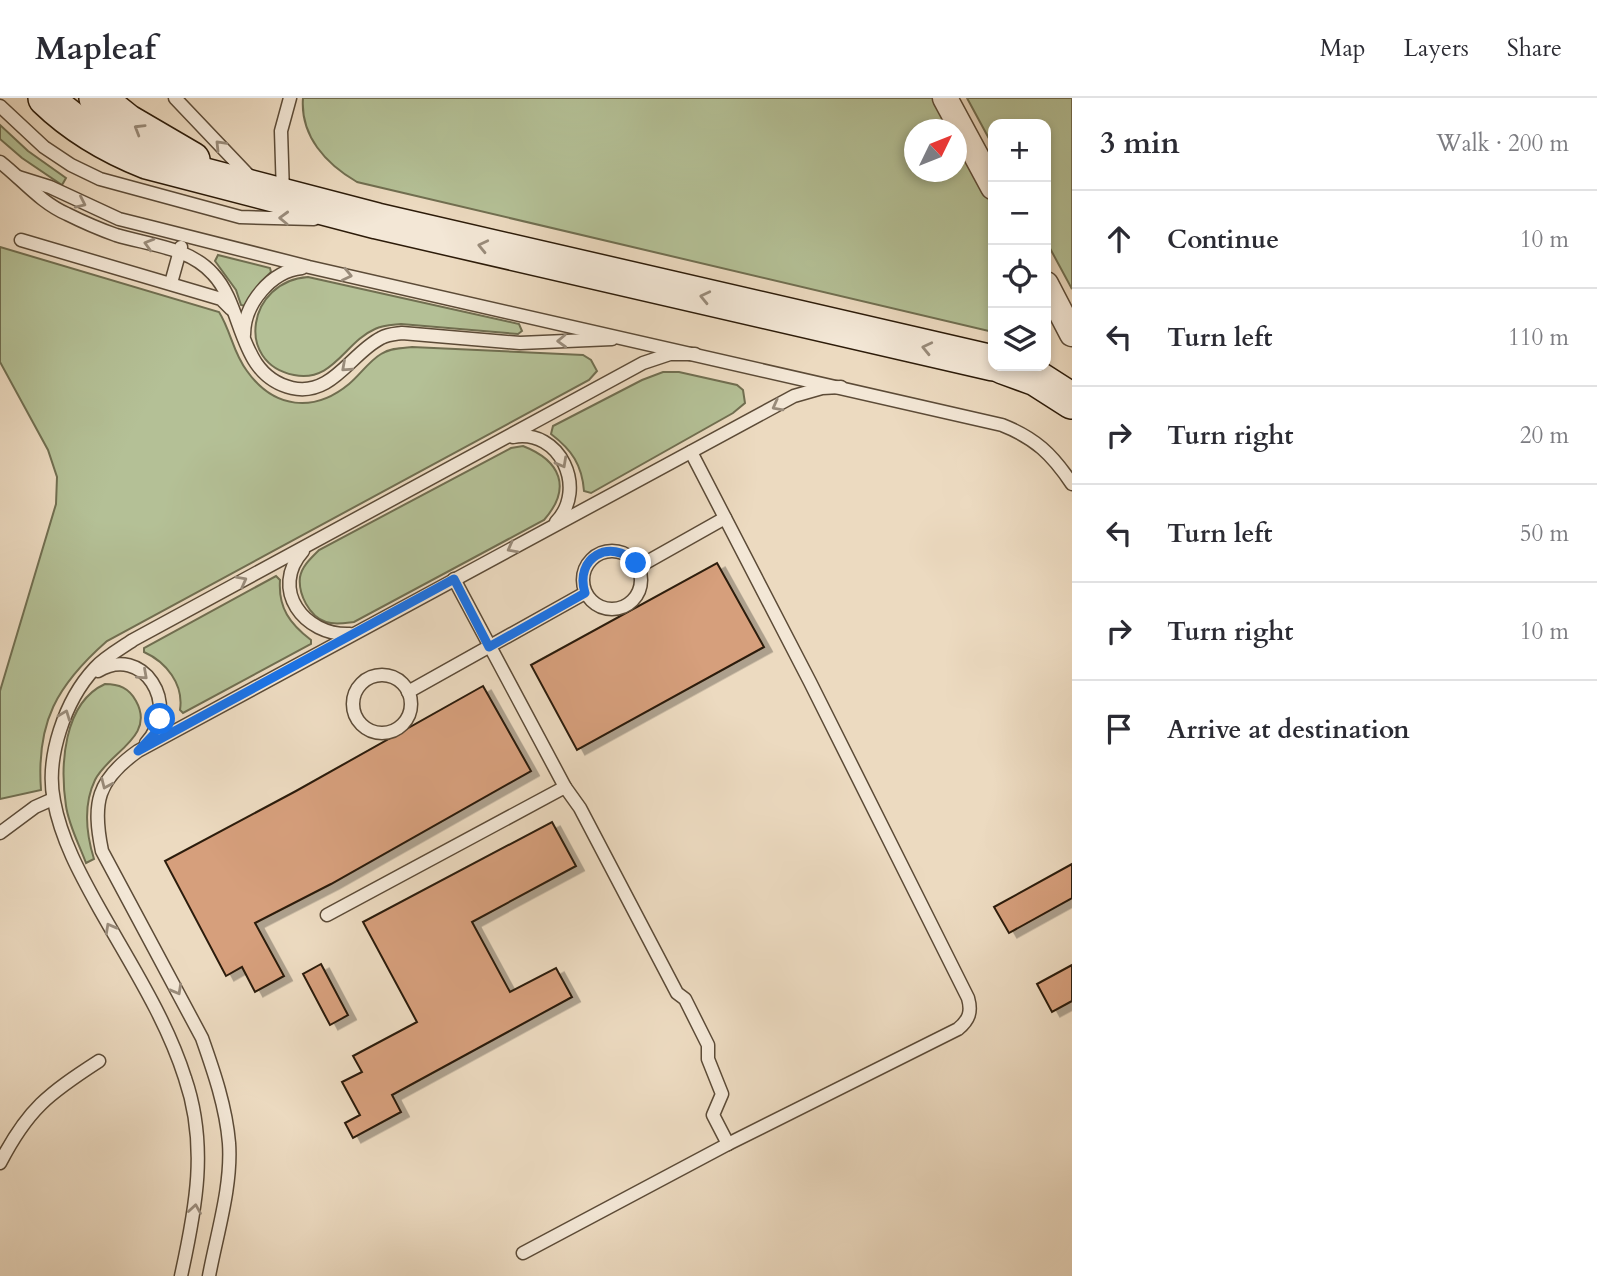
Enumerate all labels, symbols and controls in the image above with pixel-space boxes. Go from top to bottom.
text: Mapleaf [35,26,156,71]
text: Map [1320,32,1366,65]
text: Layers [1404,32,1469,65]
text: Share [1507,32,1562,65]
north arrow [904,119,967,182]
map controls [988,119,1051,371]
button: + [988,119,1051,182]
text: 3 min [1100,123,1180,164]
one-way arrow [134,125,147,138]
text: Walk · 200 m [1436,128,1569,159]
one-way arrow [216,140,229,153]
button: − [988,182,1051,245]
one-way arrow [74,195,86,209]
one-way arrow [279,211,290,226]
icon: ahead [1100,220,1138,258]
text: Continue [1167,222,1279,257]
text: 10 m [1520,224,1569,255]
one-way arrow [144,238,156,252]
one-way arrow [477,240,489,254]
button: locate [988,245,1051,308]
one-way arrow [341,267,353,282]
one-way arrow [699,291,711,305]
button: layers [988,308,1051,371]
icon: left [1100,318,1138,356]
text: Turn left [1167,320,1272,355]
text: 110 m [1508,322,1569,353]
one-way arrow [556,334,567,349]
one-way arrow [921,342,933,356]
one-way arrow [341,359,354,372]
one-way arrow [772,397,784,411]
icon: right [1100,416,1138,454]
text: Turn right [1167,418,1294,453]
text: 20 m [1520,420,1569,451]
one-way arrow [554,456,567,469]
icon: left [1100,514,1138,552]
text: Turn left [1167,516,1272,551]
text: 50 m [1520,518,1569,549]
one-way arrow [506,540,519,553]
route end [620,547,651,578]
one-way arrow [235,576,248,589]
icon: right [1100,612,1138,650]
text: Turn right [1167,614,1294,649]
text: 10 m [1520,616,1569,647]
one-way arrow [135,667,148,680]
route start [144,703,175,734]
one-way arrow [57,709,71,721]
icon: arrive [1100,710,1138,748]
text: Arrive at destination [1167,712,1410,747]
one-way arrow [100,777,114,789]
one-way arrow [105,923,118,935]
one-way arrow [169,983,182,995]
one-way arrow [187,1203,202,1215]

